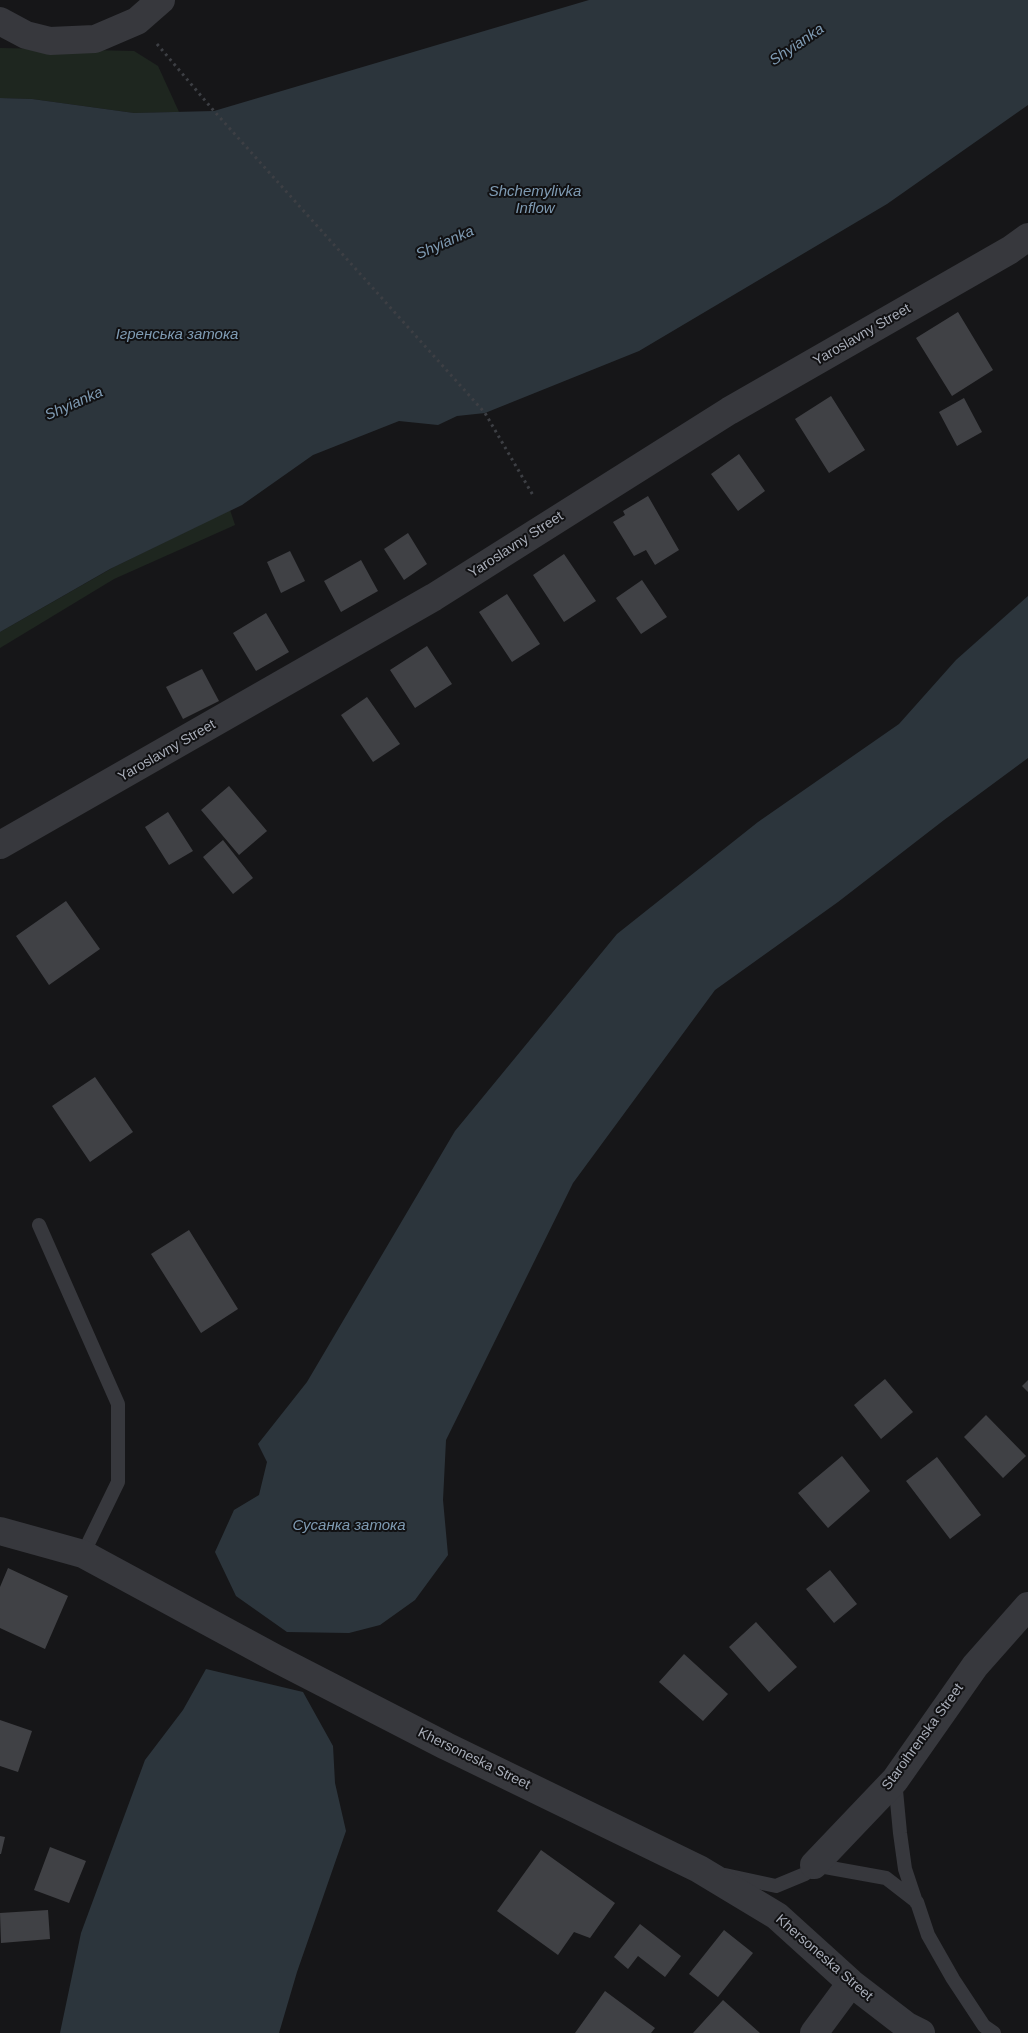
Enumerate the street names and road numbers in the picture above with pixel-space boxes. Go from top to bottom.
street label: Yaroslavny Street [810,300,914,370]
street label: Yaroslavny Street [466,508,566,582]
street label: Yaroslavny Street [115,716,219,786]
street label: Staroihrenska Street [879,1680,967,1794]
street label: Khersoneska Street [415,1724,533,1794]
street label: Khersoneska Street [772,1911,876,2005]

